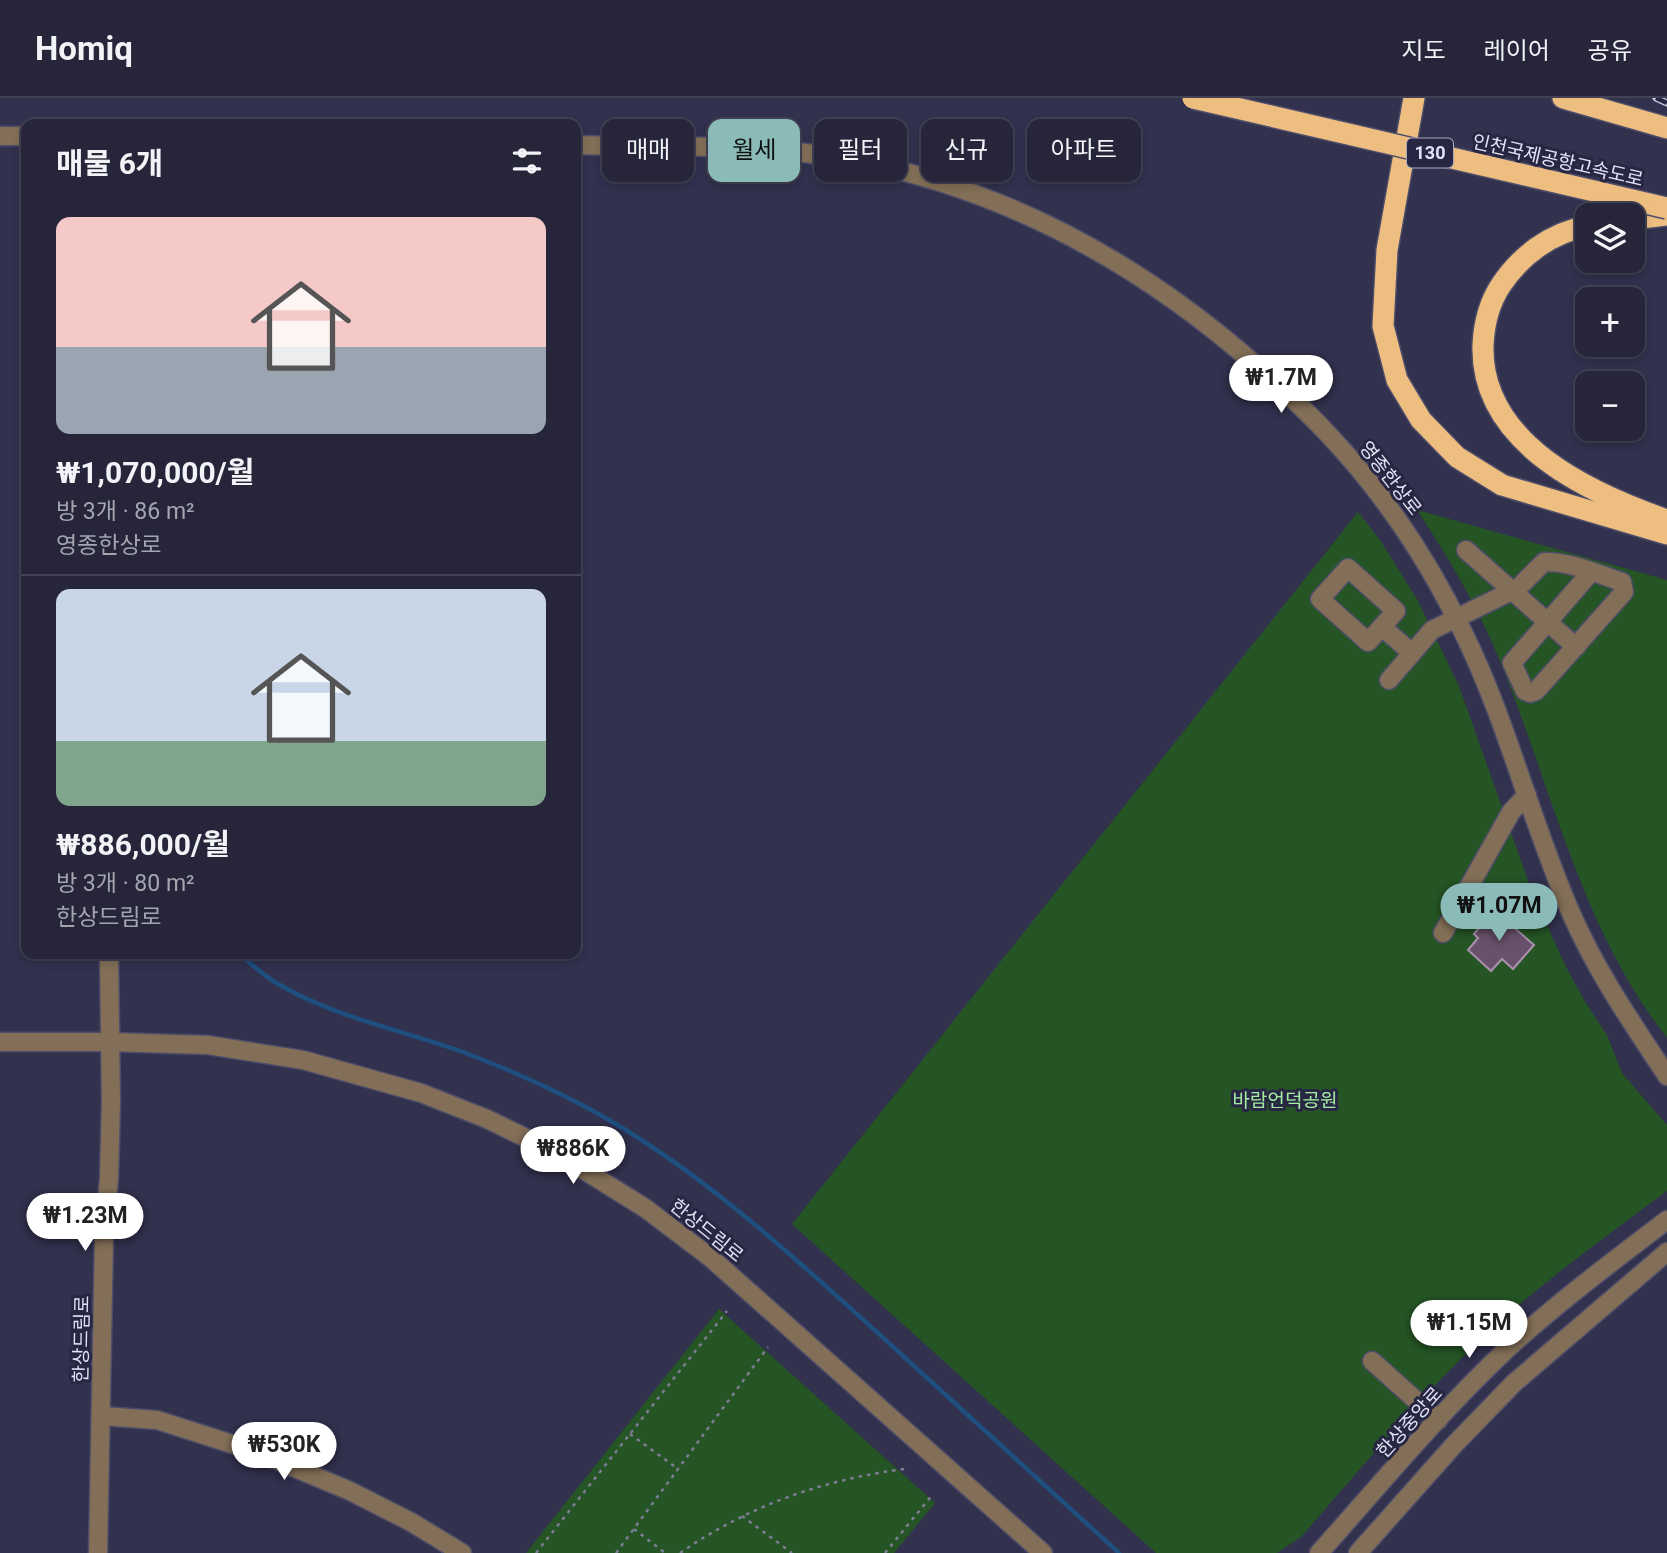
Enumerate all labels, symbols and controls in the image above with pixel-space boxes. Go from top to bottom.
text: Homiq [35,29,133,68]
text: 지도 [1401,37,1446,65]
text: 레이어 [1484,37,1550,65]
text: 공유 [1588,37,1632,65]
chip: 매매 [602,119,694,182]
chip: 월세 [708,119,800,182]
chip: 필터 [814,119,907,182]
chip: 신규 [921,119,1013,182]
chip: 아파트 [1027,119,1141,182]
street label: 인천국제공항고속도로 [1470,130,1646,191]
road number: 130 [1407,138,1453,168]
icon: filters [508,142,546,180]
text: 매물 6개 [56,146,163,181]
map controls [1575,203,1645,441]
button: layers [1575,203,1645,273]
icon: home [238,263,364,389]
button: + [1575,287,1645,357]
pin: ₩1.7M [1232,356,1330,415]
text: ₩1.7M [1245,364,1317,391]
button: − [1575,371,1645,441]
street label: 영종한상로 [1355,437,1427,520]
text: ₩1,070,000/월 [56,455,254,490]
text: 방 3개 · 86 m² [56,498,195,525]
text: 영종한상로 [56,532,162,559]
icon: home [238,635,364,761]
text: ₩886,000/월 [56,827,230,862]
text: 방 3개 · 80 m² [56,870,195,897]
pin: ₩1.07M [1442,884,1556,943]
text: ₩1.07M [1456,892,1542,919]
text: 한상드림로 [56,904,162,931]
park label: 바람언덕공원 [1233,1089,1337,1112]
pin: ₩886K [524,1126,622,1186]
text: ₩886K [537,1135,609,1162]
pin: ₩1.23M [28,1194,142,1253]
street label: 한상드림로 [665,1194,748,1267]
text: ₩1.23M [42,1202,128,1229]
street label: 한상드림로 [69,1295,94,1383]
pin: ₩1.15M [1412,1300,1526,1360]
text: ₩1.15M [1426,1309,1512,1336]
street label: 한상중앙로 [1372,1382,1447,1463]
pin: ₩530K [235,1422,333,1482]
text: ₩530K [248,1431,320,1458]

